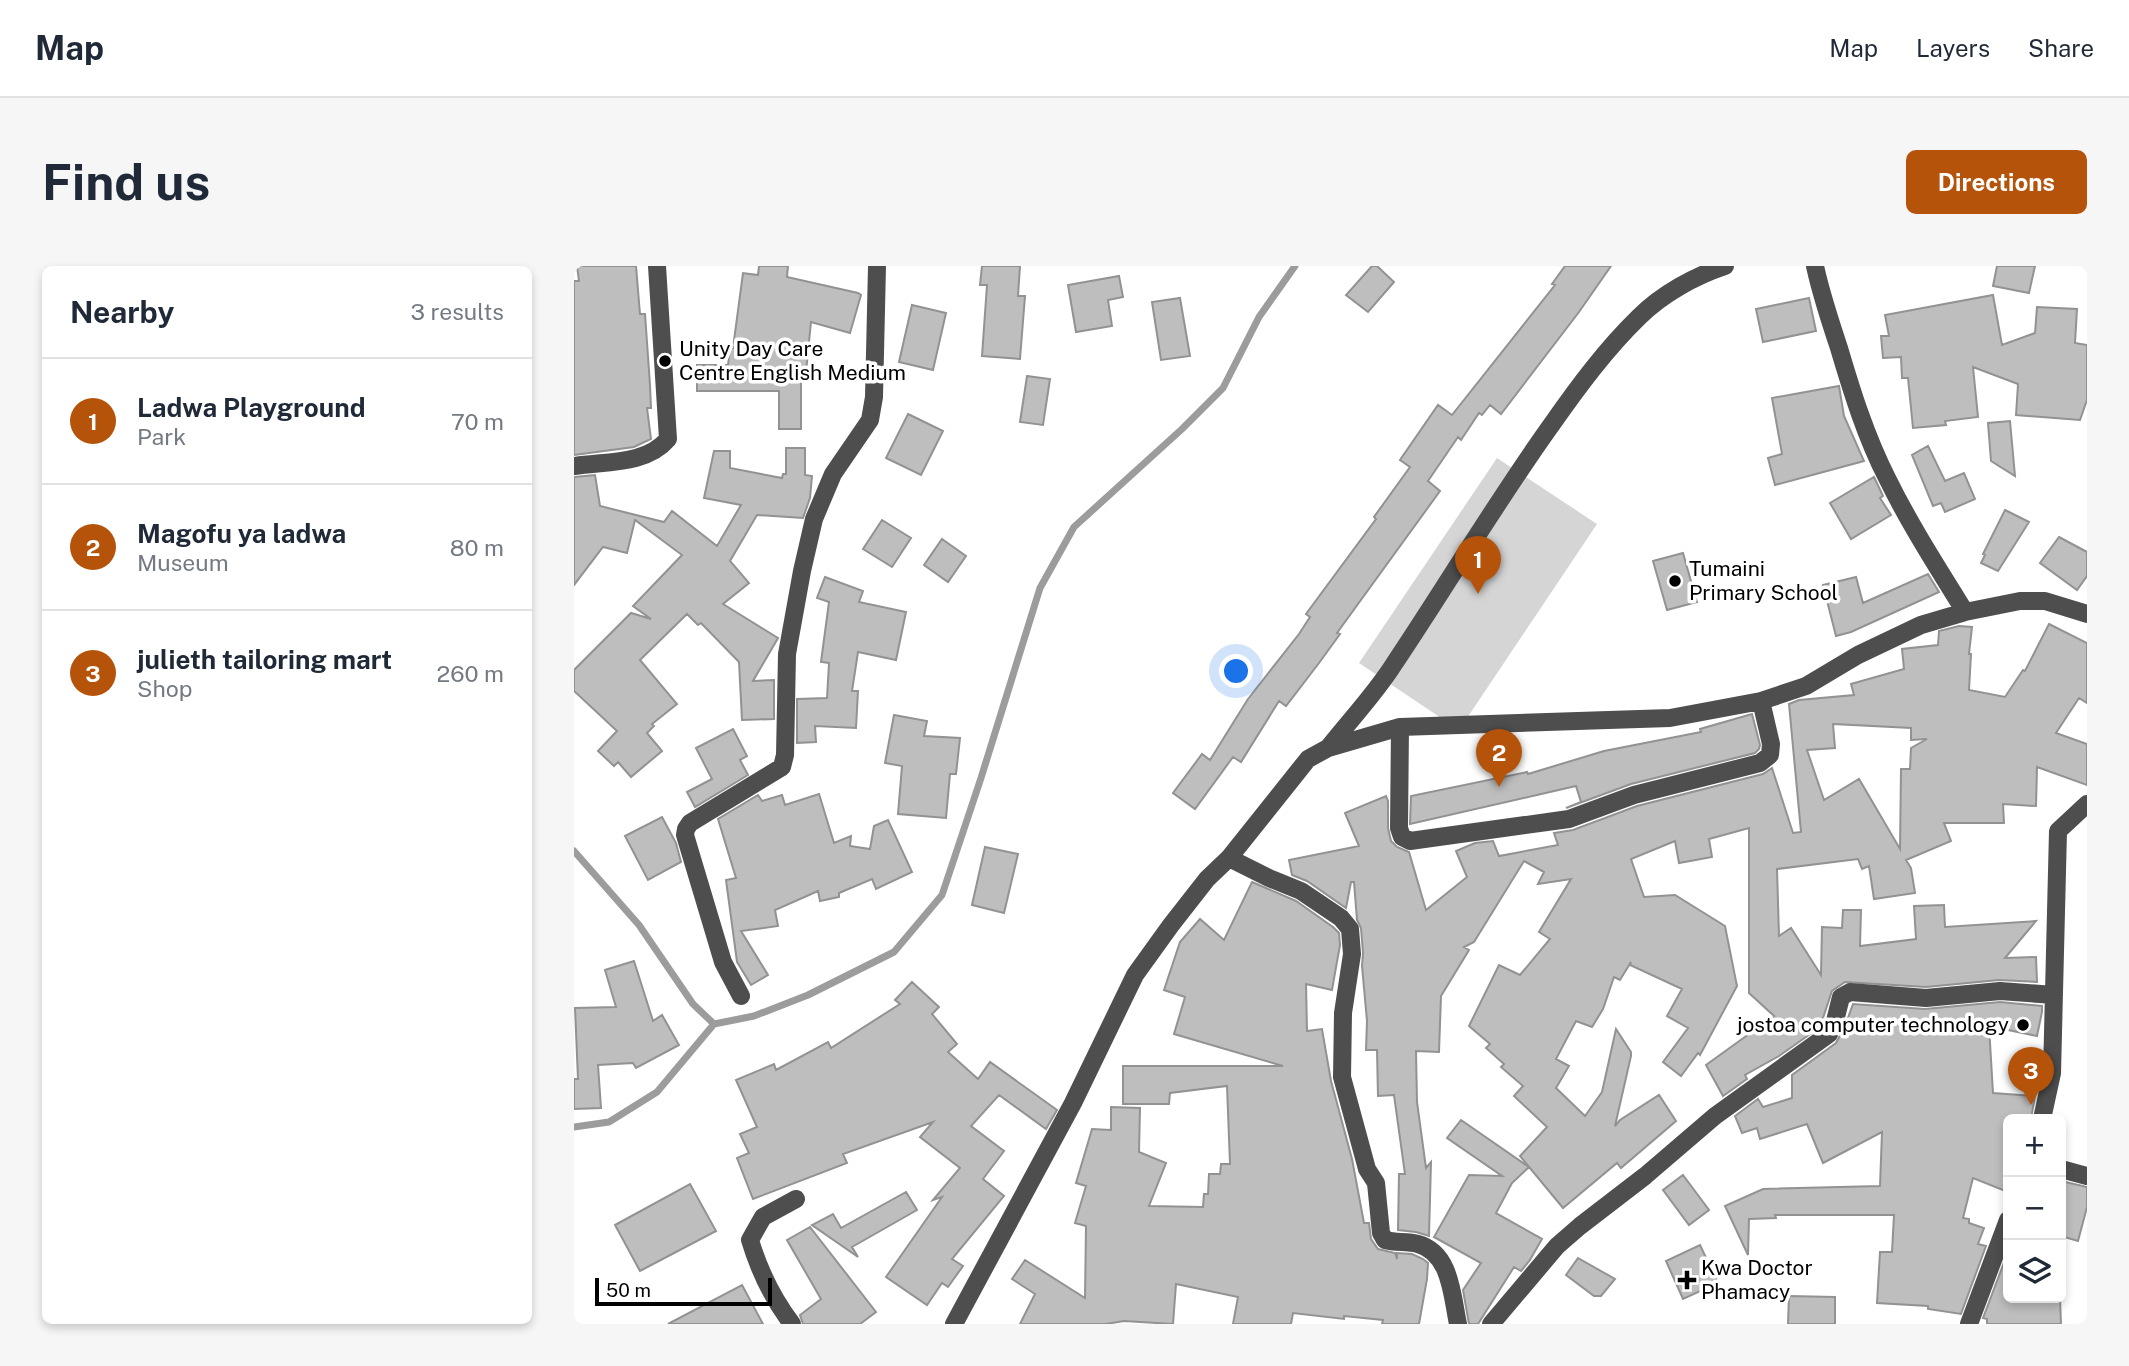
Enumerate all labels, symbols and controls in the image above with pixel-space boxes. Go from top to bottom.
text: Map [35,29,104,67]
text: Map [1829,34,1878,62]
text: Layers [1916,34,1990,62]
text: Share [2028,34,2094,62]
button: Directions [1906,150,2087,214]
text: Find us [42,153,210,211]
text: Nearby [70,294,174,330]
text: 3 results [410,298,504,325]
place label: Unity Day Care Centre English Medium [679,336,906,385]
marker: Unity Day Care Centre English Medium [657,353,673,369]
text: Ladwa Playground [137,392,365,423]
text: 1 [88,408,98,435]
text: 70 m [451,408,504,435]
text: Park [137,423,186,450]
text: Magofu ya ladwa [137,518,346,549]
text: 2 [86,534,100,561]
text: 80 m [450,534,504,561]
pin: 1 [1455,536,1501,594]
text: Museum [137,549,229,576]
place label: Tumaini Primary School [1689,556,1838,605]
marker: Tumaini Primary School [1667,573,1683,589]
text: julieth tailoring mart [137,644,392,675]
your location [1219,654,1253,688]
text: 3 [85,660,101,687]
text: 260 m [437,660,504,687]
text: Shop [137,675,192,702]
pin: 2 [1476,729,1522,787]
place label: jostoa computer technology [1736,1012,2009,1037]
marker: jostoa computer technology [2015,1017,2031,1033]
pin: 3 [2008,1047,2054,1105]
map controls [2003,1114,2066,1303]
button: + [2003,1114,2066,1177]
button: − [2003,1177,2066,1240]
button: layers [2003,1240,2066,1303]
place label: Kwa Doctor Phamacy [1701,1255,1813,1304]
marker: Kwa Doctor Phamacy [1679,1272,1695,1288]
scale bar [595,1275,772,1307]
text: 50 m [606,1279,651,1301]

